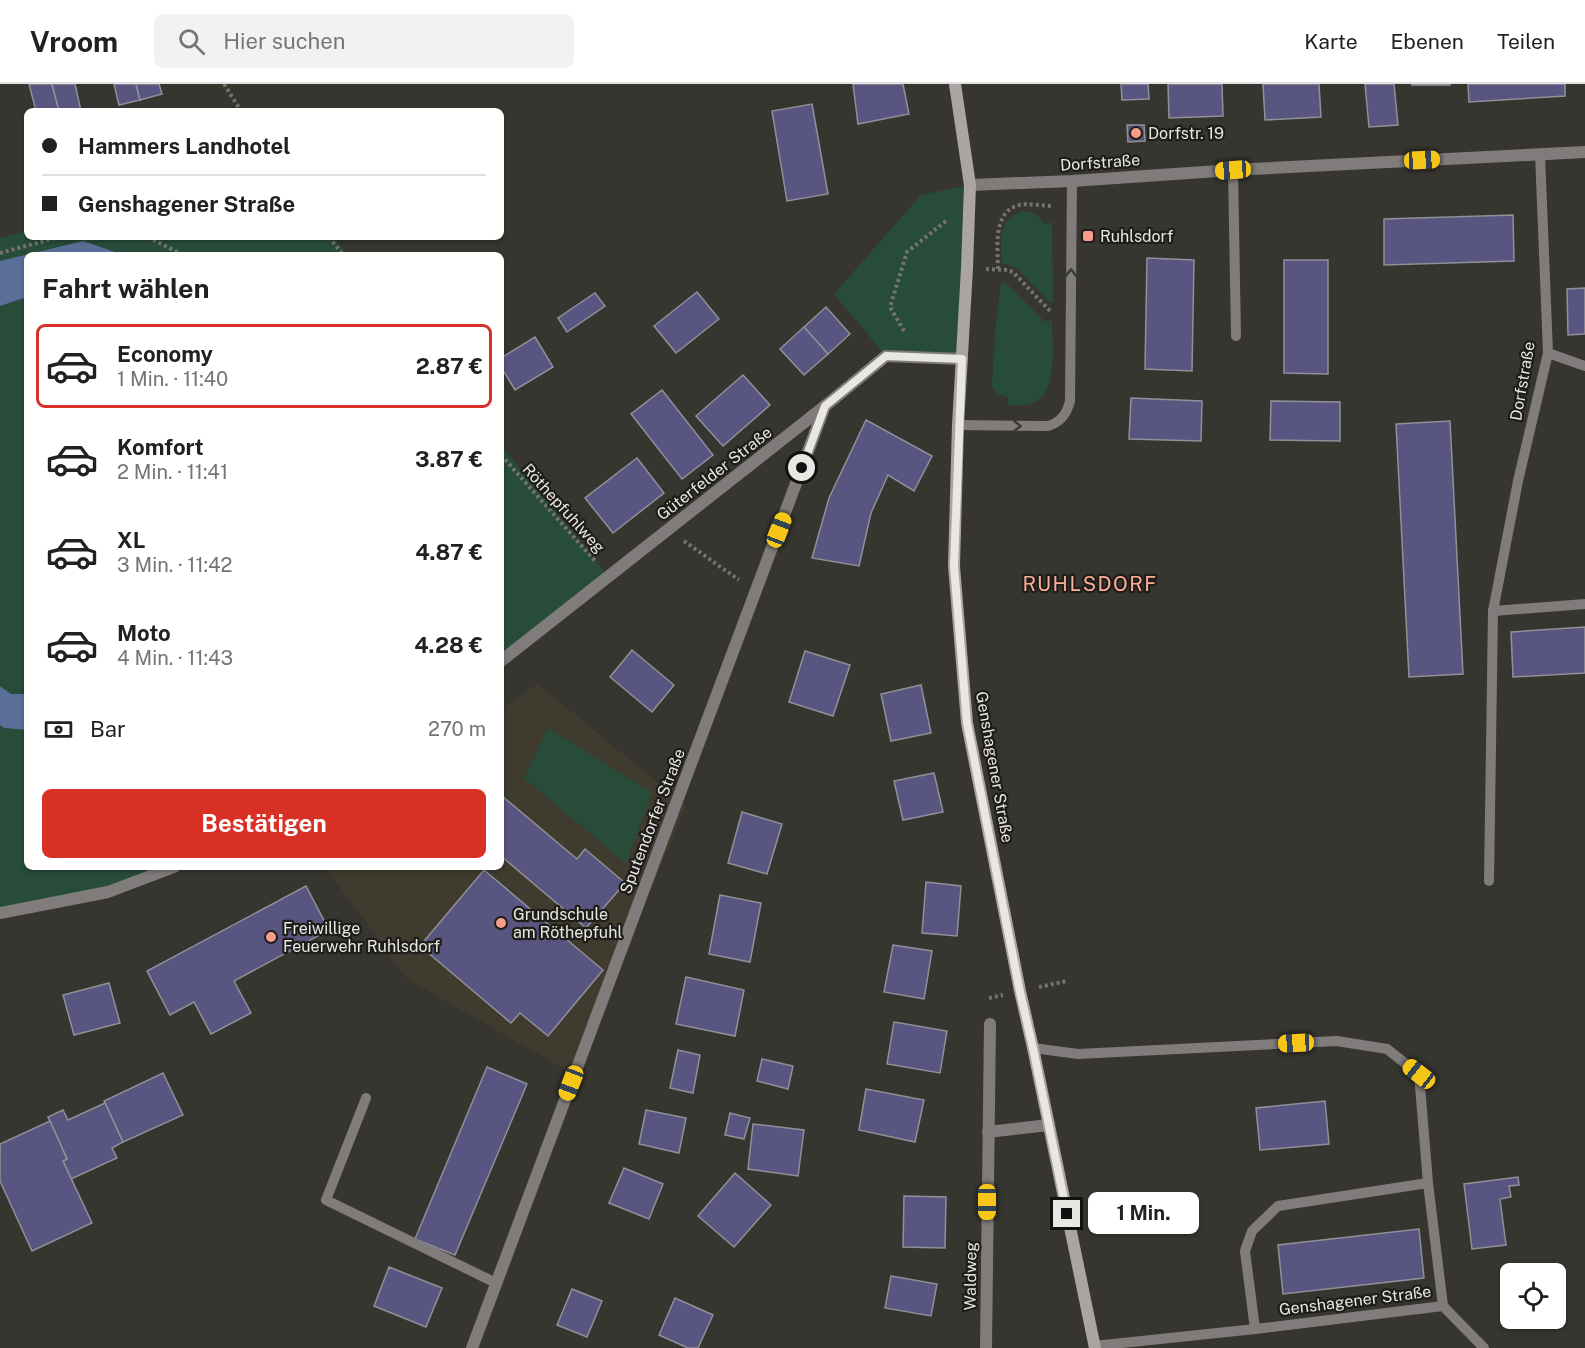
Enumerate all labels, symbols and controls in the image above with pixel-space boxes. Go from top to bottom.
search box [154,14,574,68]
text: Vroom [30,25,118,58]
icon: search [175,25,208,58]
text: Hier suchen [223,28,345,54]
text: Karte [1304,29,1358,54]
text: Ebenen [1391,29,1464,54]
text: Teilen [1497,29,1555,54]
place label: Dorfstr. 19 [1148,124,1224,143]
marker: Dorfstr. 19 [1129,126,1143,140]
text: Hammers Landhotel [78,133,290,159]
street label: Dorfstraße [1059,150,1141,175]
car [1404,150,1440,170]
car [1214,160,1252,180]
text: Genshagener Straße [78,191,295,217]
place label: Ruhlsdorf [1100,227,1173,246]
marker: Ruhlsdorf [1081,229,1095,243]
one-way arrow [1065,268,1078,277]
text: Fahrt wählen [42,272,210,304]
icon: car [45,339,99,393]
street label: Dorfstraße [1506,340,1539,422]
text: Economy [117,341,213,367]
text: 2.87 € [416,353,483,379]
text: 1 Min. · 11:40 [117,367,228,391]
one-way arrow [1012,420,1021,432]
street label: Güterfelder Straße [653,423,776,524]
icon: car [45,432,99,486]
text: Komfort [117,434,204,460]
text: 3.87 € [415,446,483,472]
route start [788,454,815,481]
text: 2 Min. · 11:41 [117,460,228,484]
street label: Röthepfuhlweg [519,460,609,557]
car [764,510,794,550]
icon: car [45,525,99,579]
text: XL [117,527,145,553]
text: 4.87 € [415,539,483,565]
text: 3 Min. · 11:42 [117,553,233,577]
district label: RUHLSDORF [1022,572,1158,596]
icon: car [45,618,99,672]
text: Moto [117,620,171,646]
text: 4.28 € [414,632,483,658]
text: 4 Min. · 11:43 [117,646,233,670]
street label: Genshagener Straße [972,690,1017,844]
icon: cash [42,713,75,746]
text: Bar [90,716,126,742]
text: 270 m [428,717,486,741]
street label: Sputendorfer Straße [616,746,689,897]
button: Bestätigen [42,789,486,858]
place label: Grundschule am Röthepfuhl [513,905,622,942]
marker: Grundschule am Röthepfuhl [494,916,508,930]
place label: Freiwillige Feuerwehr Ruhlsdorf [283,919,440,956]
marker: Freiwillige Feuerwehr Ruhlsdorf [264,930,278,944]
car [1278,1033,1314,1053]
car [1399,1056,1439,1092]
car [556,1063,586,1103]
car [978,1184,996,1220]
callout: 1 Min. [1088,1193,1199,1235]
route end [1053,1200,1080,1227]
text: 1 Min. [1116,1201,1171,1225]
street label: Waldweg [960,1241,981,1311]
map controls [1500,1263,1566,1329]
button: locate [1500,1263,1566,1329]
street label: Genshagener Straße [1278,1282,1432,1319]

